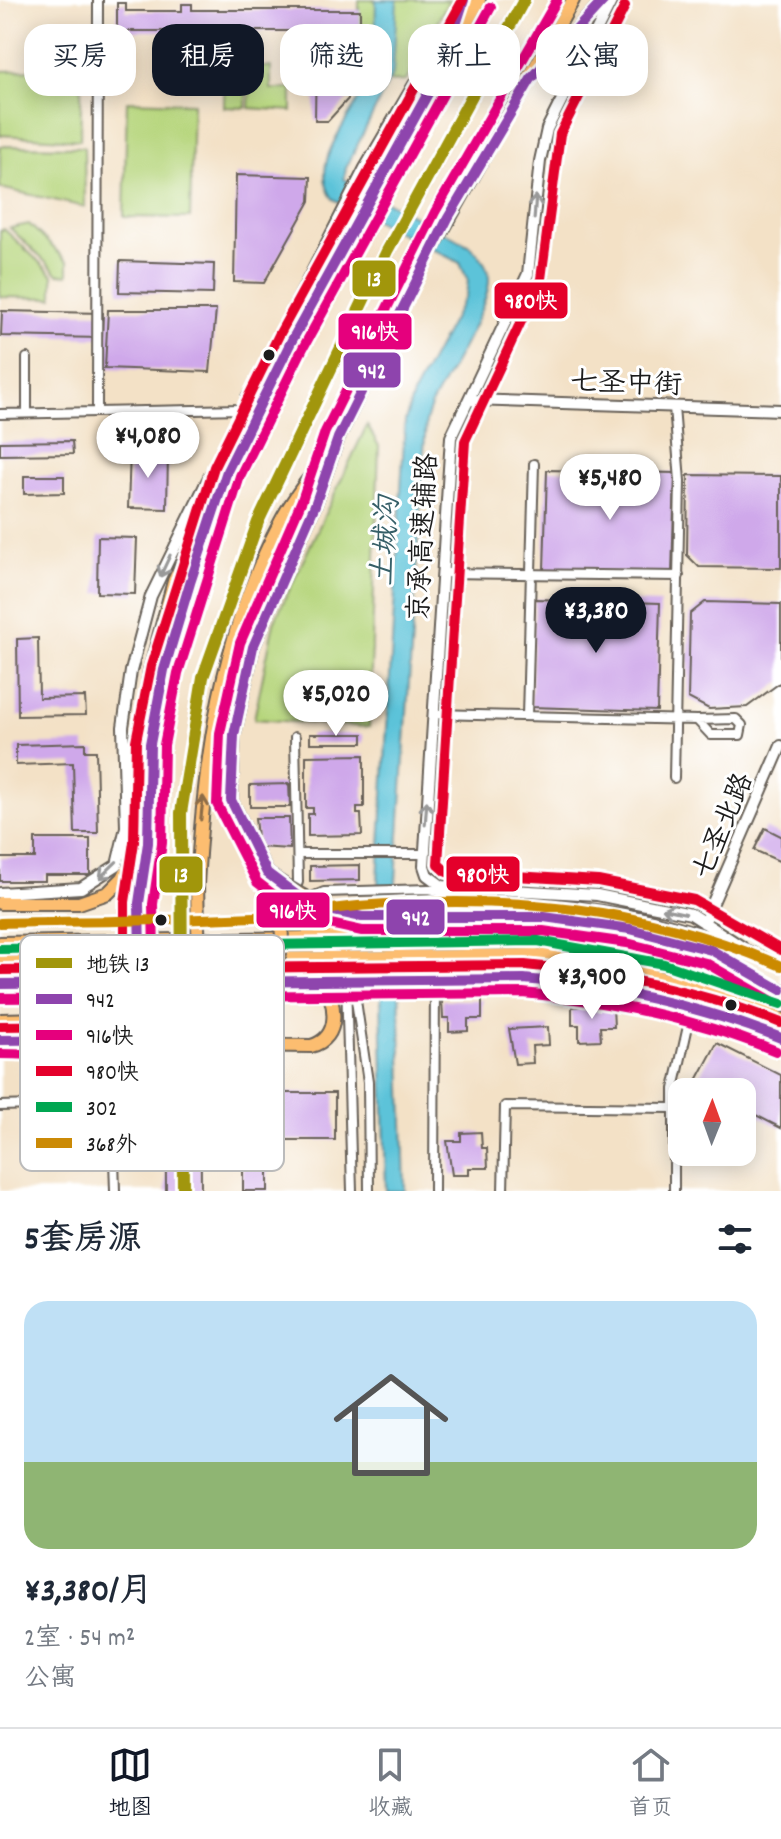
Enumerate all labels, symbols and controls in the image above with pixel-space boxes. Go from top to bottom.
chip: 买房 [24,24,136,96]
chip: 租房 [152,24,264,96]
chip: 筛选 [280,24,392,96]
chip: 新上 [408,24,520,96]
chip: 公寓 [536,24,648,96]
one-way arrow [528,194,543,221]
line badge: 13 [351,259,397,298]
text: 13 [367,266,381,297]
line badge: 980快 [493,281,569,320]
text: 980快 [505,288,557,319]
line badge: 916快 [337,312,413,351]
text: 916快 [351,319,399,350]
unlabelled marker [261,347,277,363]
line badge: 942 [342,351,402,389]
text: 942 [358,358,386,389]
street label: 七圣中街 [569,364,682,408]
pin: ¥4,080 [83,412,213,480]
text: ¥4,080 [114,419,182,456]
street label: 京承高速辅路 [402,452,450,622]
pin: ¥5,480 [545,454,675,522]
text: ¥5,480 [578,461,642,498]
water label: 土城沟 [364,492,413,588]
one-way arrow [157,554,172,578]
pin: ¥3,380 [531,587,661,655]
text: ¥3,380 [563,594,629,631]
pin: ¥5,020 [271,670,401,738]
text: ¥5,020 [301,677,371,714]
street label: 七圣北路 [685,768,766,886]
one-way arrow [194,795,209,822]
one-way arrow [419,800,434,826]
line badge: 13 [158,855,204,894]
line badge: 980快 [445,855,521,893]
one-way arrow [98,861,118,880]
text: 13 [174,862,188,893]
text: 980快 [457,862,509,893]
line badge: 916快 [255,891,331,929]
text: 916快 [269,898,317,929]
line badge: 942 [385,898,446,936]
one-way arrow [662,902,687,917]
text: 942 [402,905,430,936]
unlabelled marker [153,912,169,928]
legend [20,935,284,1171]
text: 地铁 13 [86,951,150,982]
pin: ¥3,900 [527,953,657,1021]
text: ¥3,900 [557,960,627,997]
text: 942 [86,987,115,1018]
unlabelled marker [723,997,739,1013]
text: 916快 [86,1023,134,1054]
text: 980快 [86,1059,139,1090]
north arrow [668,1078,756,1166]
map controls [668,1078,756,1166]
text: 302 [86,1095,117,1126]
text: 368外 [86,1131,137,1162]
text: 5套房源 [24,1217,142,1266]
icon: filters [713,1217,757,1261]
icon: home [319,1353,463,1497]
text: ¥3,380/月 [24,1569,153,1618]
text: 2室 · 54 m² [24,1621,135,1658]
text: 公寓 [24,1661,76,1698]
tab: 地图 [108,1743,152,1825]
tab: 收藏 [368,1743,413,1825]
tab: 首页 [629,1743,673,1825]

